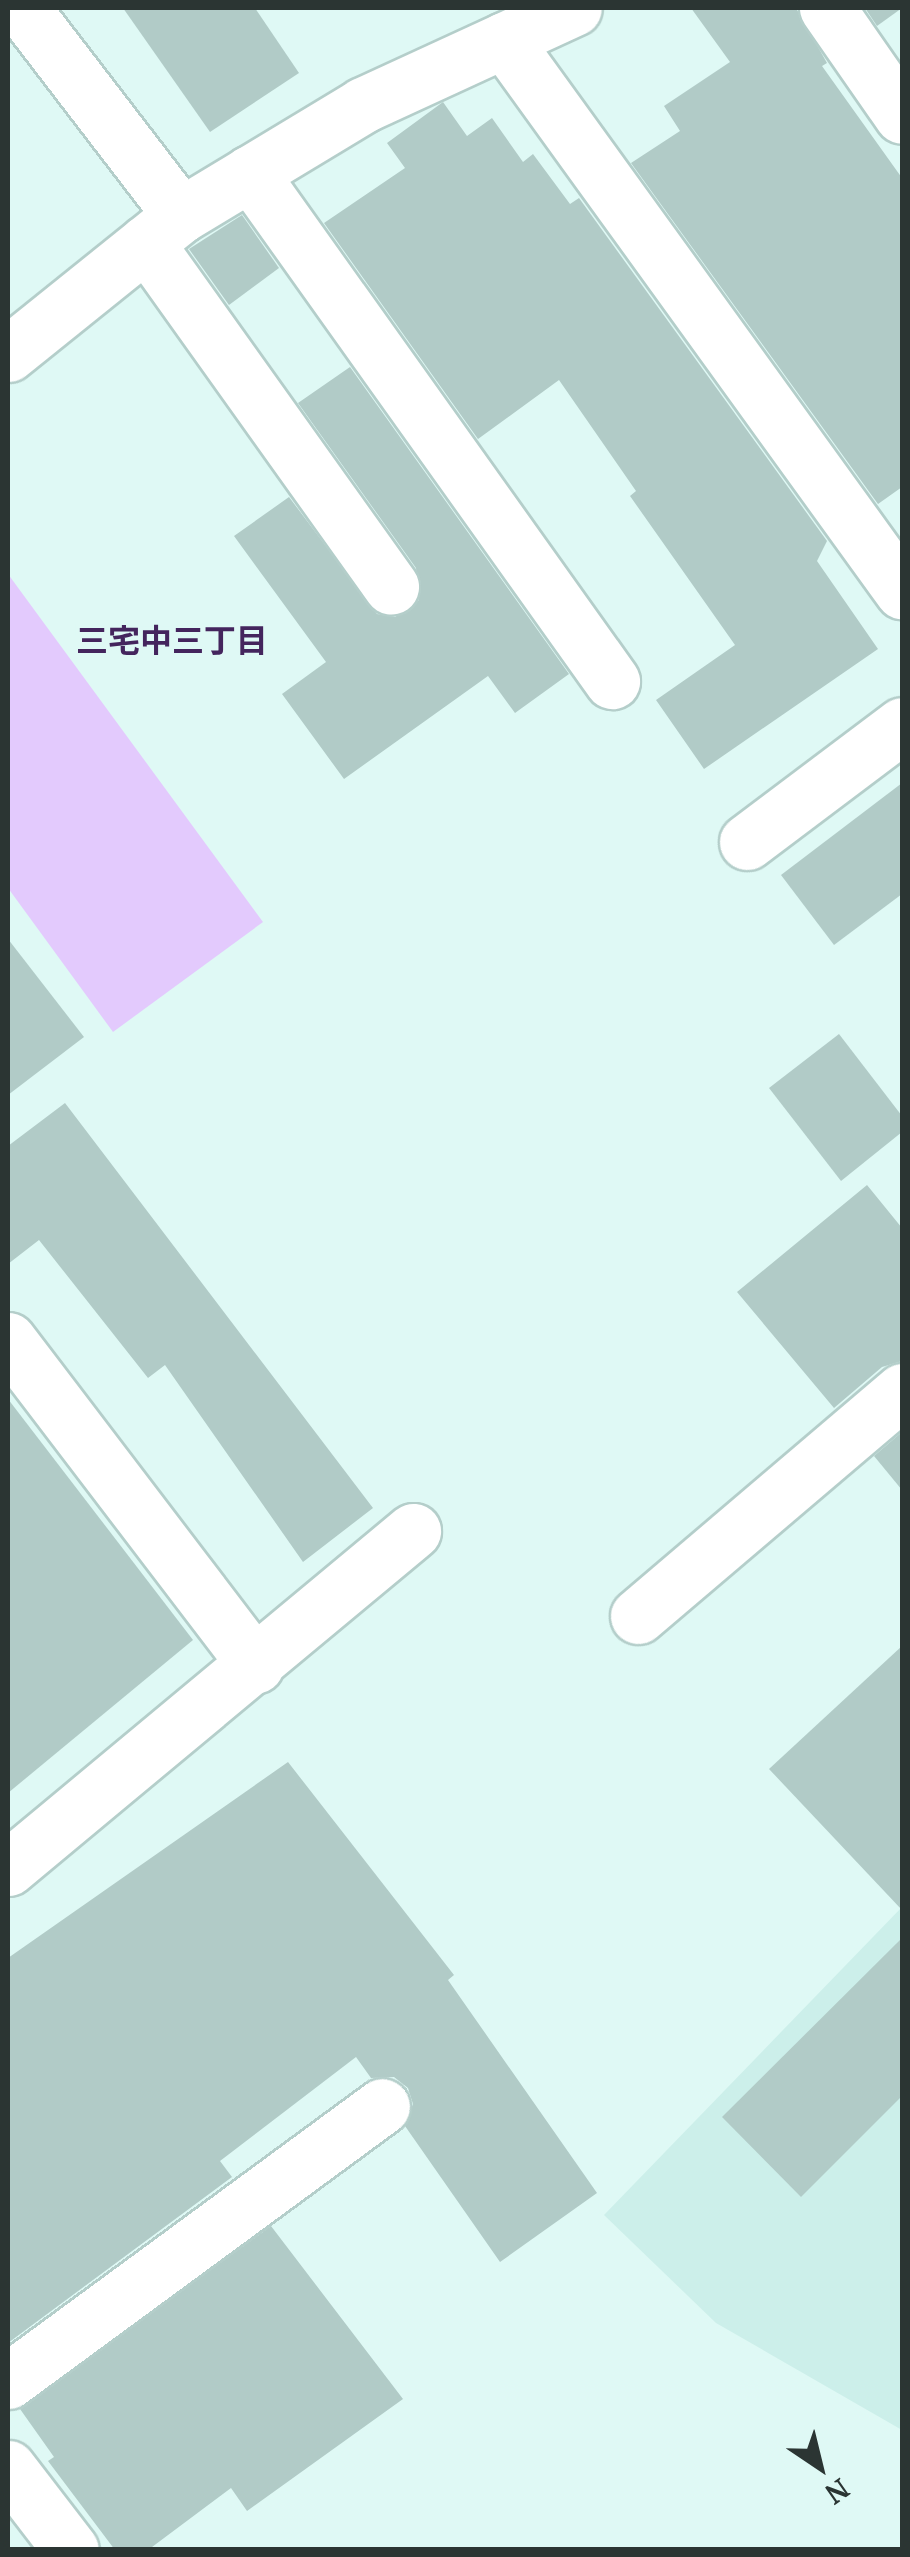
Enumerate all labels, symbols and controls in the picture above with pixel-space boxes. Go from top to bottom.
district label: 三宅中三丁目 [76,621,268,659]
north arrow [770,2417,870,2517]
text: N [818,2471,857,2513]

